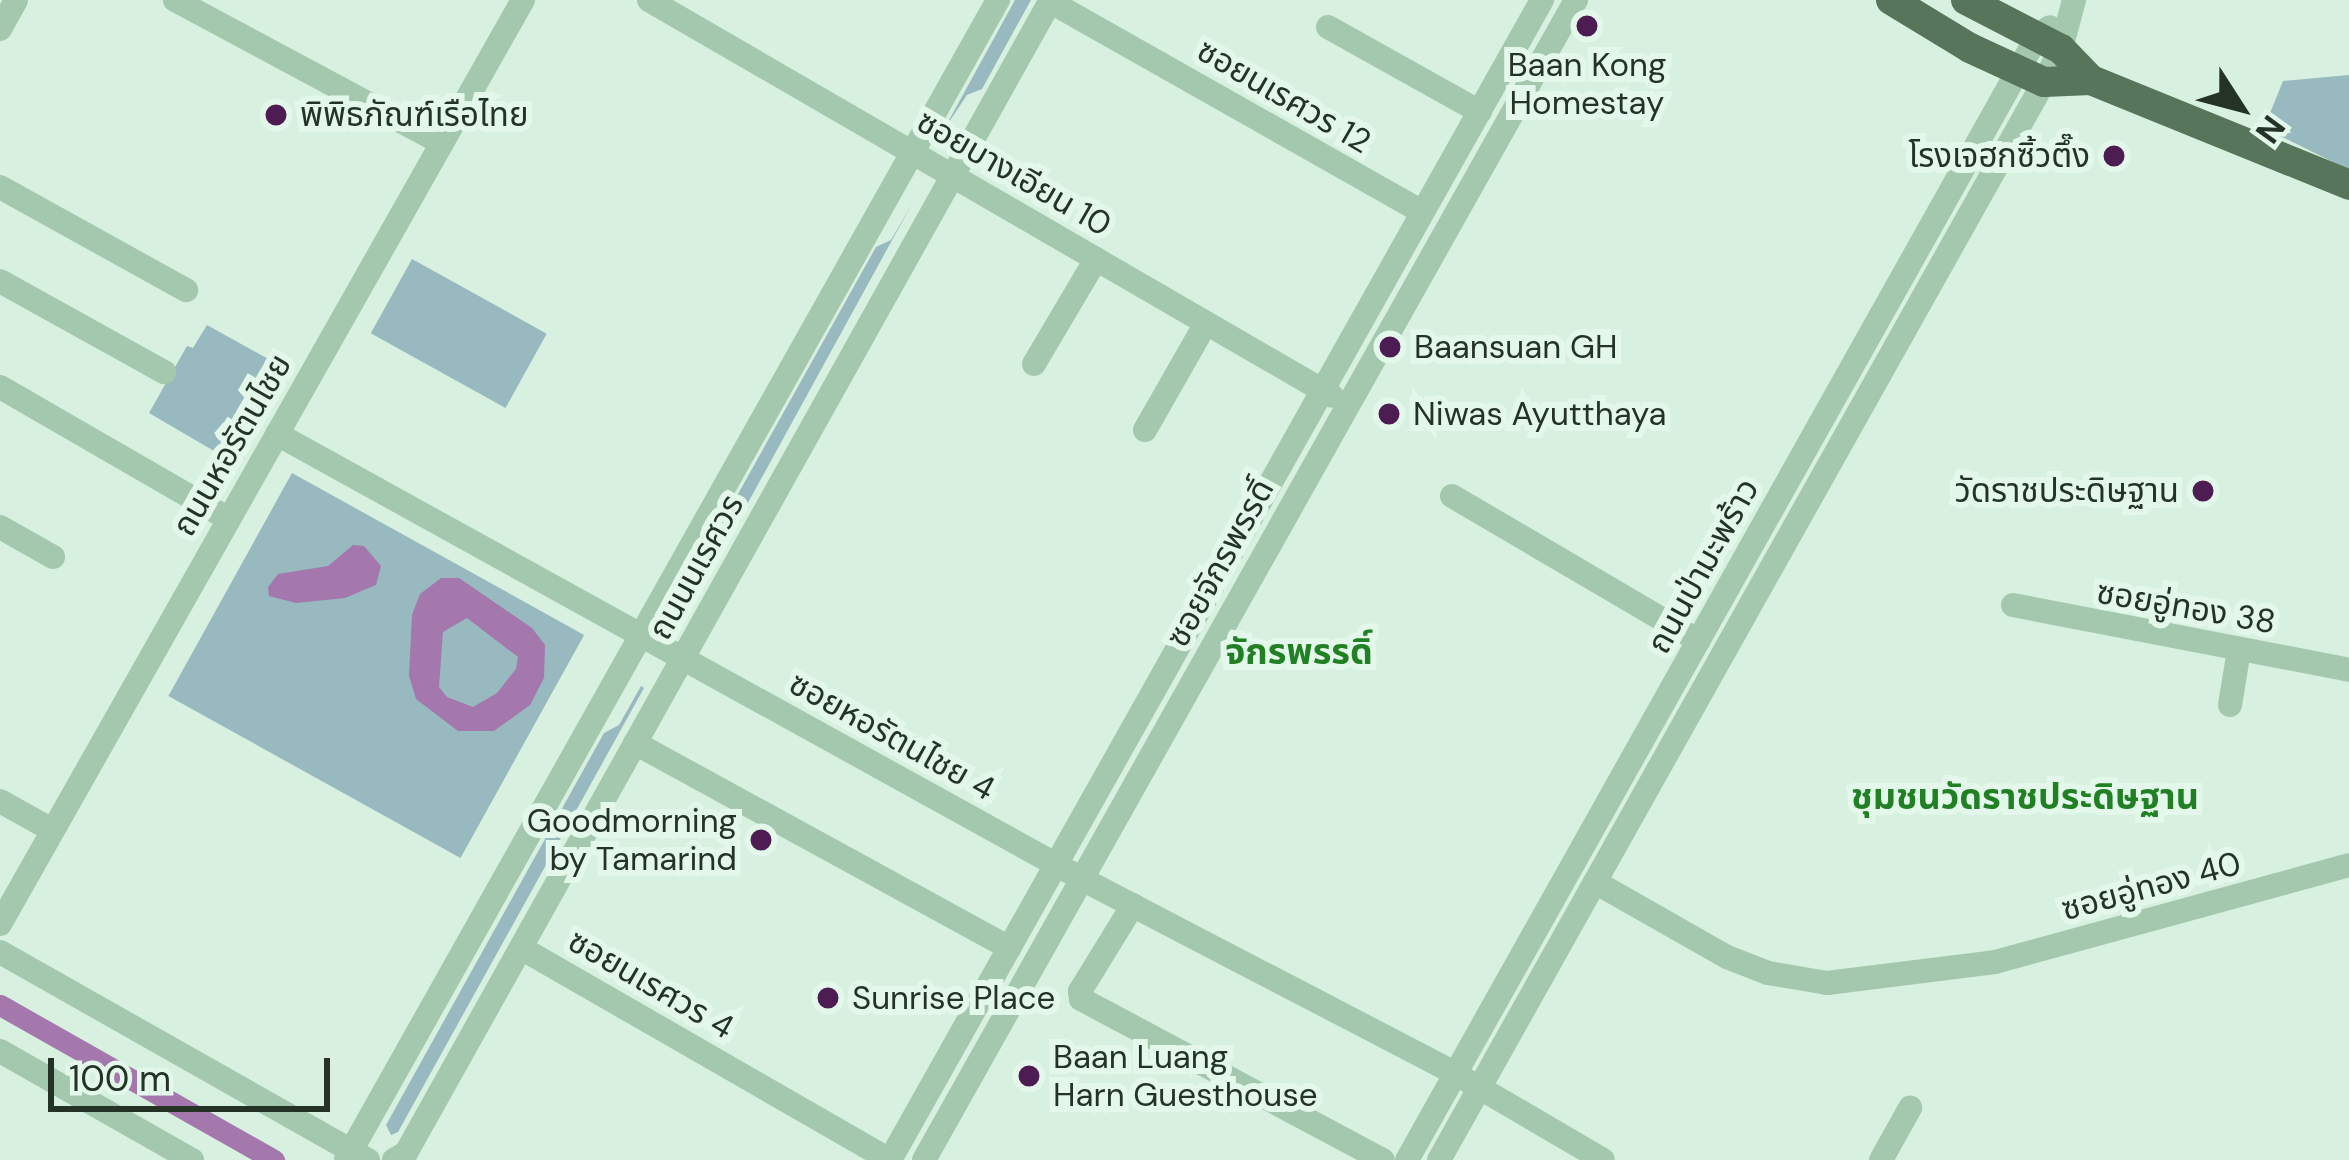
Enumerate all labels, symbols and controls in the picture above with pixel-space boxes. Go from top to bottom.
marker: Baan Kong Homestay [1574,13,1600,39]
street label: ซอยนเรศวร 12 [1190,30,1378,162]
place label: Baan Kong Homestay [1508,45,1666,123]
north arrow [2181,48,2301,168]
place label: พิพิธภัณฑ์เรือไทย [300,95,529,135]
street label: ซอยบางเอียน 10 [910,101,1118,245]
marker: พิพิธภัณฑ์เรือไทย [263,102,289,128]
text: N [2246,107,2295,152]
place label: โรงเจฮกซิ้วตึ๊ง [1908,136,2090,176]
marker: โรงเจฮกซิ้วตึ๊ง [2101,143,2127,169]
place label: Baansuan GH [1414,327,1617,367]
marker: Baansuan GH [1377,334,1403,360]
street label: ถนนหอรัตนไชย [164,347,300,543]
place label: Niwas Ayutthaya [1413,394,1666,434]
marker: Niwas Ayutthaya [1376,401,1402,427]
place label: วัดราชประดิษฐาน [1954,471,2179,511]
street label: ซอยจักรพรรดิ์ [1158,472,1282,654]
street label: ถนนป่ามะพร้าว [1639,472,1767,660]
marker: วัดราชประดิษฐาน [2190,478,2216,504]
street label: ถนนนเรศวร [640,488,752,646]
street label: ซอยอู่ทอง 38 [2093,572,2279,642]
district label: จักรพรรดิ์ [1225,630,1373,674]
street label: ซอยหอรัตนไชย 4 [782,663,1002,809]
district label: ชุมชนวัดราชประดิษฐาน [1851,775,2199,819]
place label: Goodmorning by Tamarind [527,801,737,879]
marker: Goodmorning by Tamarind [748,827,774,853]
street label: ซอยอู่ทอง 40 [2057,843,2245,929]
street label: ซอยนเรศวร 4 [561,921,741,1047]
place label: Sunrise Place [852,978,1055,1018]
marker: Sunrise Place [815,985,841,1011]
scale bar [54,1034,336,1108]
place label: Baan Luang Harn Guesthouse [1053,1037,1318,1115]
text: 100 m [69,1055,171,1102]
marker: Baan Luang Harn Guesthouse [1016,1063,1042,1089]

